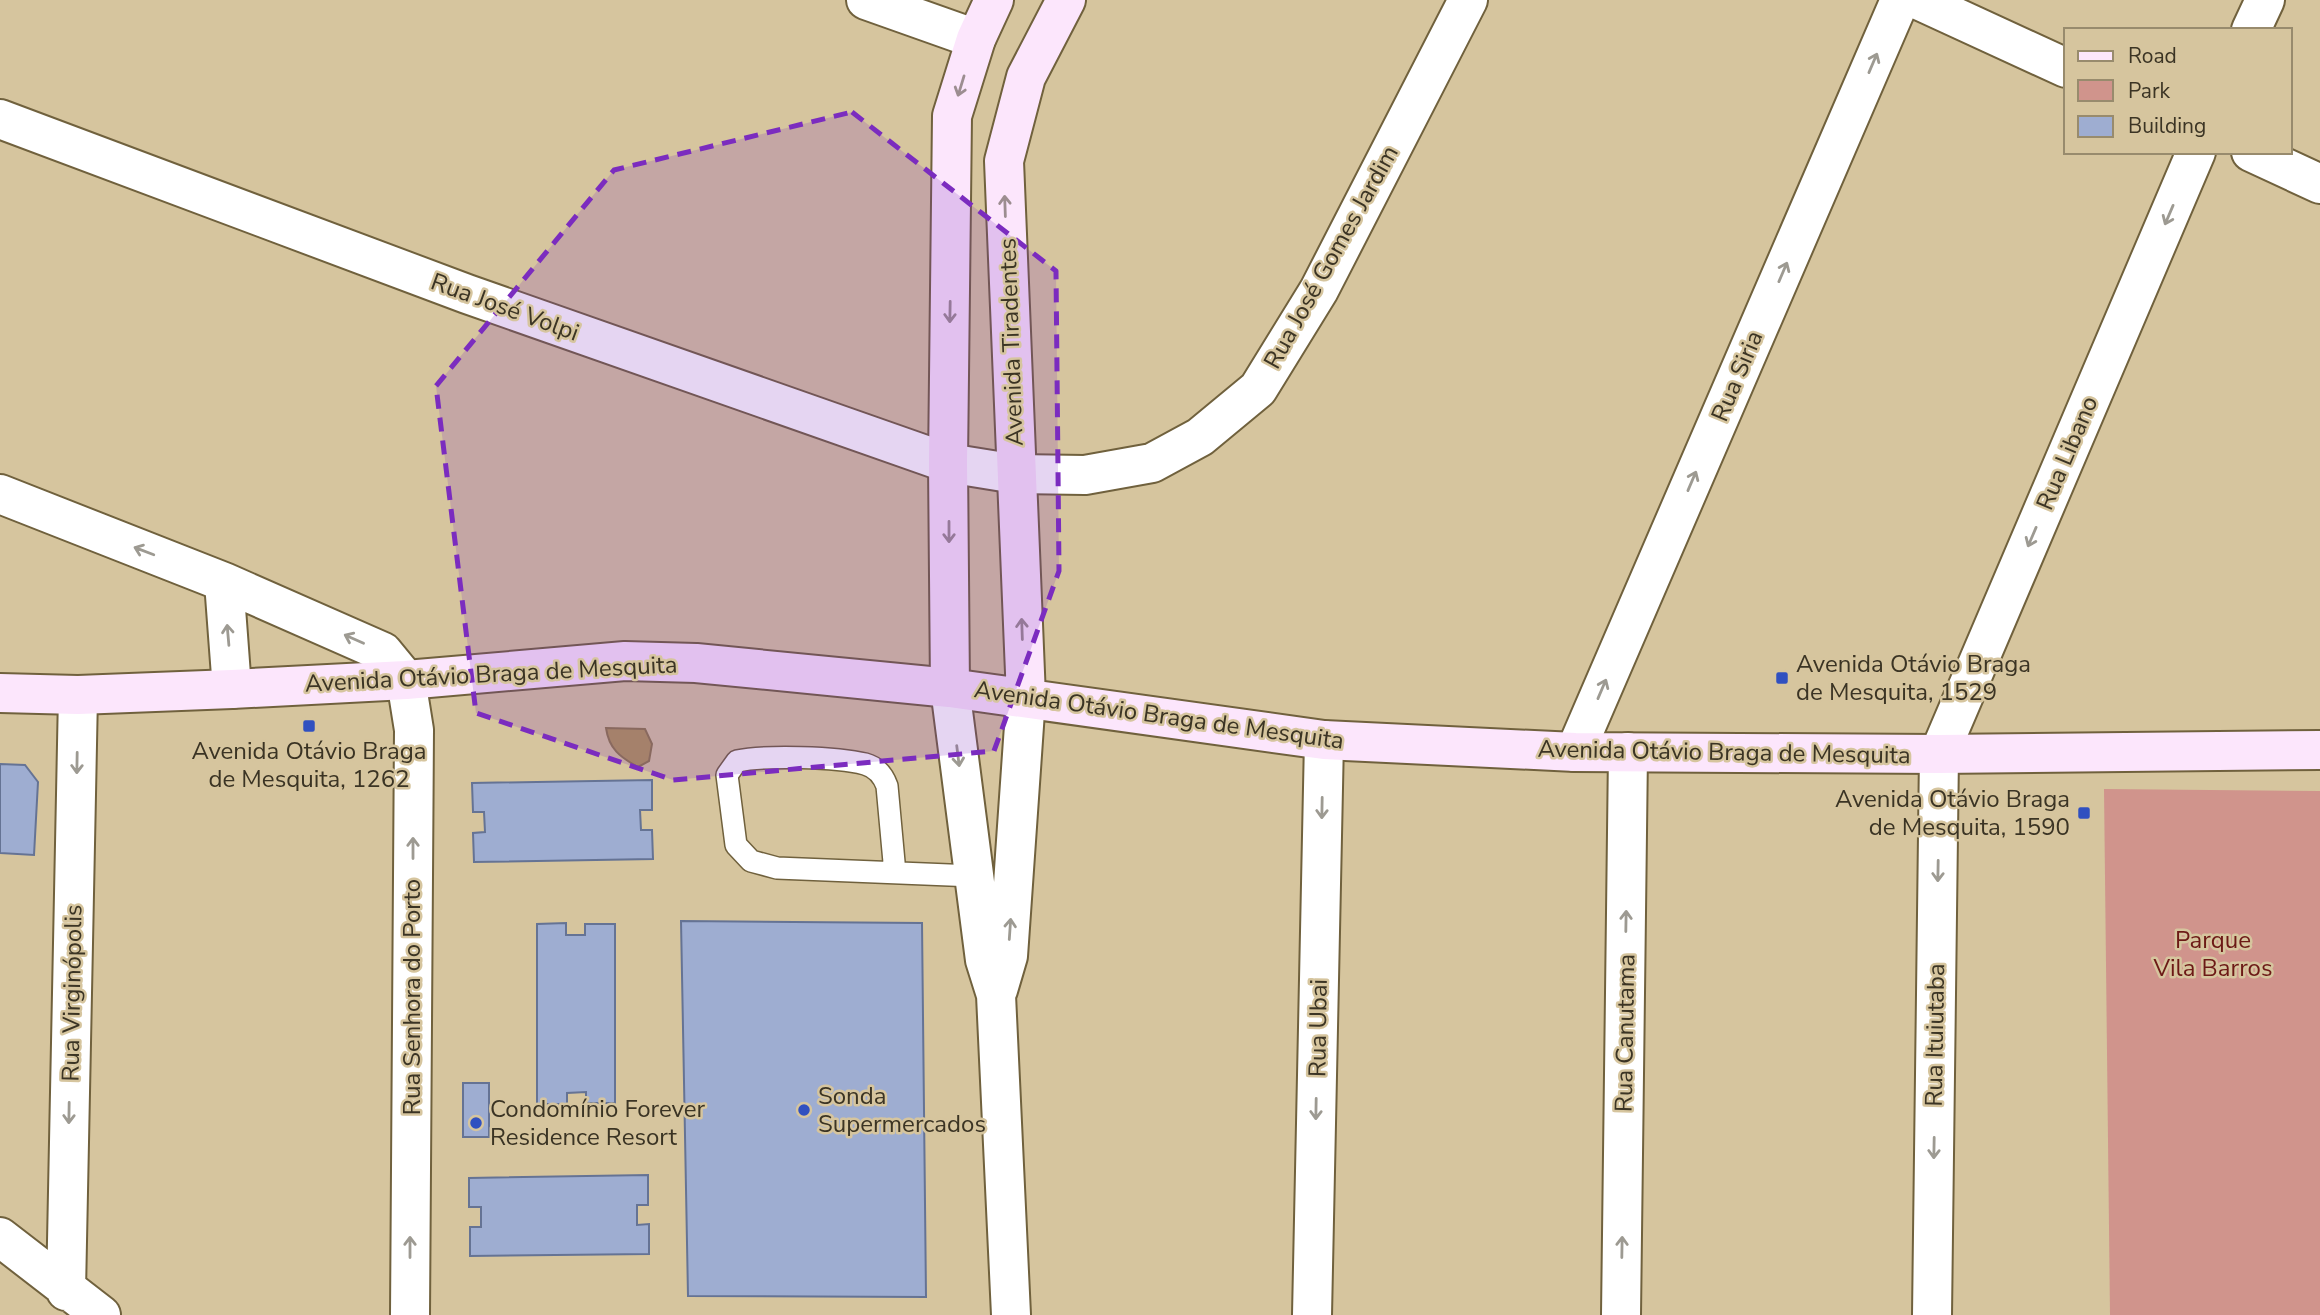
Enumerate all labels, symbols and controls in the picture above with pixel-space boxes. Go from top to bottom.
legend [2064,28,2292,154]
text: Road [2128,42,2177,70]
one-way arrow [1867,53,1880,74]
one-way arrow [954,75,967,97]
text: Park [2128,77,2170,105]
text: Building [2128,112,2206,140]
street label: Rua José Gomes Jardim [1256,140,1406,374]
one-way arrow [999,195,1012,218]
one-way arrow [2162,204,2175,225]
street label: Avenida Tiradentes [991,237,1031,447]
one-way arrow [1777,261,1790,283]
street label: Rua José Volpi [427,265,583,349]
one-way arrow [943,301,957,324]
street label: Rua Siria [1704,326,1770,426]
street label: Rua Libano [2029,391,2105,515]
one-way arrow [1686,470,1699,492]
one-way arrow [942,520,956,543]
one-way arrow [2024,526,2037,547]
one-way arrow [134,543,156,556]
one-way arrow [1016,618,1029,641]
one-way arrow [221,625,234,647]
one-way arrow [344,632,365,645]
street label: Avenida Otávio Braga de Mesquita [304,648,678,700]
place label: Avenida Otávio Braga de Mesquita, 1529 [1796,648,2031,708]
marker: Avenida Otávio Braga de Mesquita, 1529 [1774,670,1790,686]
street label: Avenida Otávio Braga de Mesquita [972,673,1346,757]
one-way arrow [1596,679,1609,701]
marker: Avenida Otávio Braga de Mesquita, 1262 [301,718,317,734]
street label: Avenida Otávio Braga de Mesquita [1537,733,1911,771]
place label: Avenida Otávio Braga de Mesquita, 1262 [192,735,426,795]
one-way arrow [952,744,965,766]
one-way arrow [70,752,83,775]
place label: Avenida Otávio Braga de Mesquita, 1590 [1835,783,2070,843]
one-way arrow [1316,797,1329,820]
marker: Avenida Otávio Braga de Mesquita, 1590 [2076,805,2092,821]
one-way arrow [406,837,420,860]
one-way arrow [1931,860,1944,883]
street label: Rua Senhora do Porto [396,879,428,1115]
street label: Rua Virginópolis [54,904,90,1082]
one-way arrow [1619,910,1633,933]
one-way arrow [1003,917,1016,940]
park label: Parque Vila Barros [2153,924,2272,984]
street label: Rua Canutama [1608,954,1642,1112]
street label: Rua Ituiutaba [1918,963,1952,1107]
street label: Rua Ubai [1301,979,1335,1077]
place label: Sonda Supermercados [818,1080,986,1140]
place label: Condomínio Forever Residence Resort [490,1093,705,1153]
one-way arrow [1309,1097,1323,1120]
one-way arrow [63,1101,76,1124]
marker: Sonda Supermercados [796,1102,812,1118]
marker: Condomínio Forever Residence Resort [468,1115,484,1131]
one-way arrow [1927,1136,1941,1159]
one-way arrow [403,1236,417,1259]
one-way arrow [1615,1236,1629,1259]

